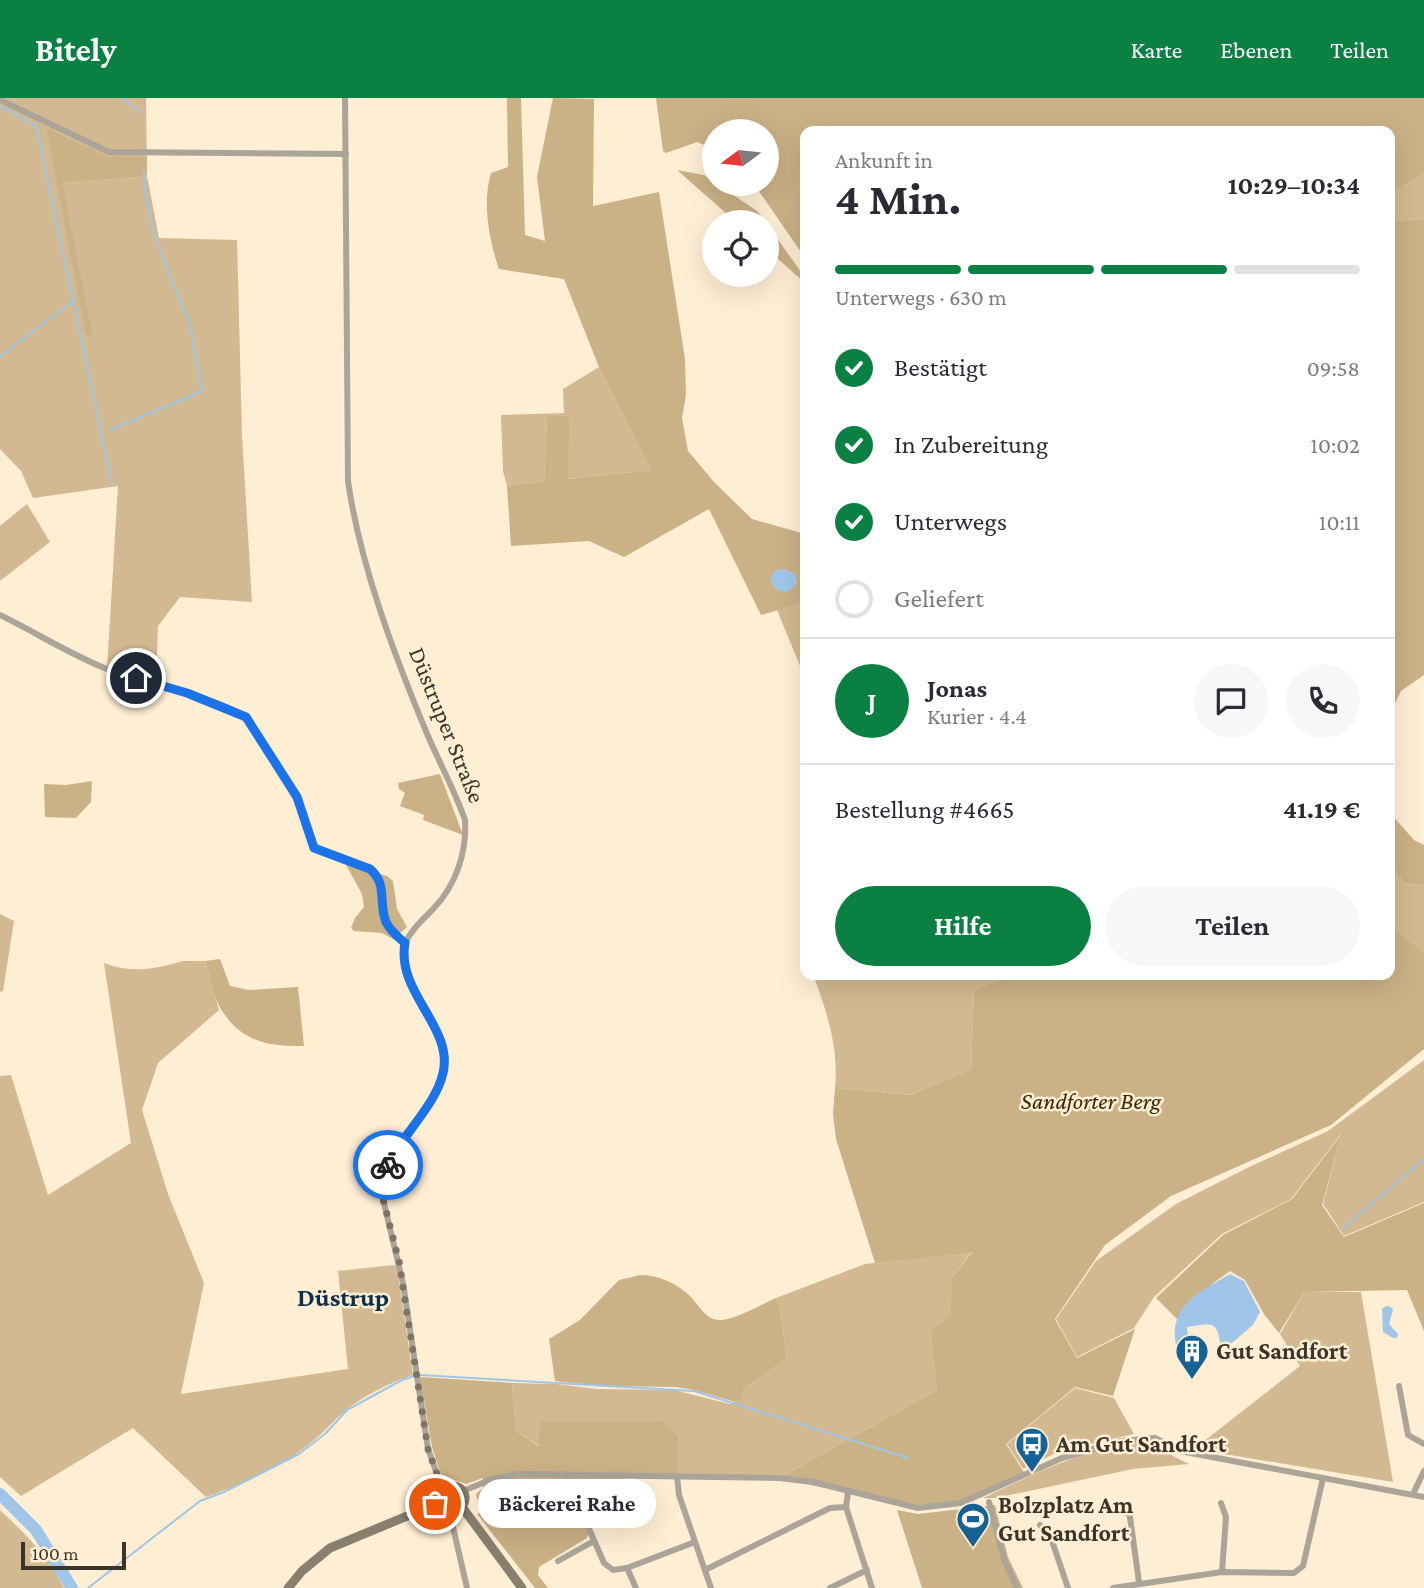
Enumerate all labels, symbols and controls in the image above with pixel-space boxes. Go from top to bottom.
text: Bitely [35,31,116,68]
text: Karte [1131,36,1182,63]
text: Ebenen [1220,36,1292,63]
text: Teilen [1330,36,1389,63]
north arrow [702,119,779,196]
map controls [702,119,779,287]
text: Ankunft in [835,147,933,173]
text: 10:29–10:34 [1228,171,1360,200]
text: 4 Min. [835,173,961,224]
button: locate [702,210,779,287]
text: Unterwegs · 630 m [835,284,1007,310]
icon: check [835,349,873,387]
text: Bestätigt [894,353,987,382]
text: 09:58 [1307,355,1360,381]
icon: check [835,426,873,464]
text: In Zubereitung [894,430,1048,459]
text: 10:02 [1310,432,1360,458]
icon: check [835,503,873,541]
text: Unterwegs [894,507,1007,536]
text: 10:11 [1319,509,1360,535]
text: Geliefert [894,584,984,613]
street label: Düstruper Straße [404,643,491,807]
pin [106,648,166,708]
icon: home [117,659,155,697]
button: chat [1194,664,1268,738]
button: phone [1286,664,1360,738]
text: Jonas [927,674,987,703]
text: J [868,687,876,716]
text: Kurier · 4.4 [927,703,1027,729]
text: Bestellung #4665 [835,795,1015,824]
text: 41.19 € [1283,795,1360,824]
button: Hilfe [835,886,1091,966]
button: Teilen [1105,886,1360,966]
park label: Sandforter Berg [1021,1087,1163,1114]
courier [353,1130,423,1200]
icon: bike [369,1146,407,1184]
district label: Düstrup [297,1283,389,1312]
building icon: Gut Sandfort [1173,1332,1211,1381]
place label: Gut Sandfort [1216,1337,1348,1364]
bus stop icon: Am Gut Sandfort [1013,1425,1051,1474]
place label: Am Gut Sandfort [1055,1430,1227,1457]
pin [405,1474,465,1534]
callout: Bäckerei Rahe [477,1480,656,1528]
icon: bag [416,1485,454,1523]
text: Bäckerei Rahe [498,1490,636,1516]
place label: Bolzplatz Am Gut Sandfort [998,1491,1134,1546]
sports icon: Bolzplatz Am Gut Sandfort [954,1500,992,1549]
scale bar [21,1539,126,1571]
text: 100 m [32,1543,79,1564]

